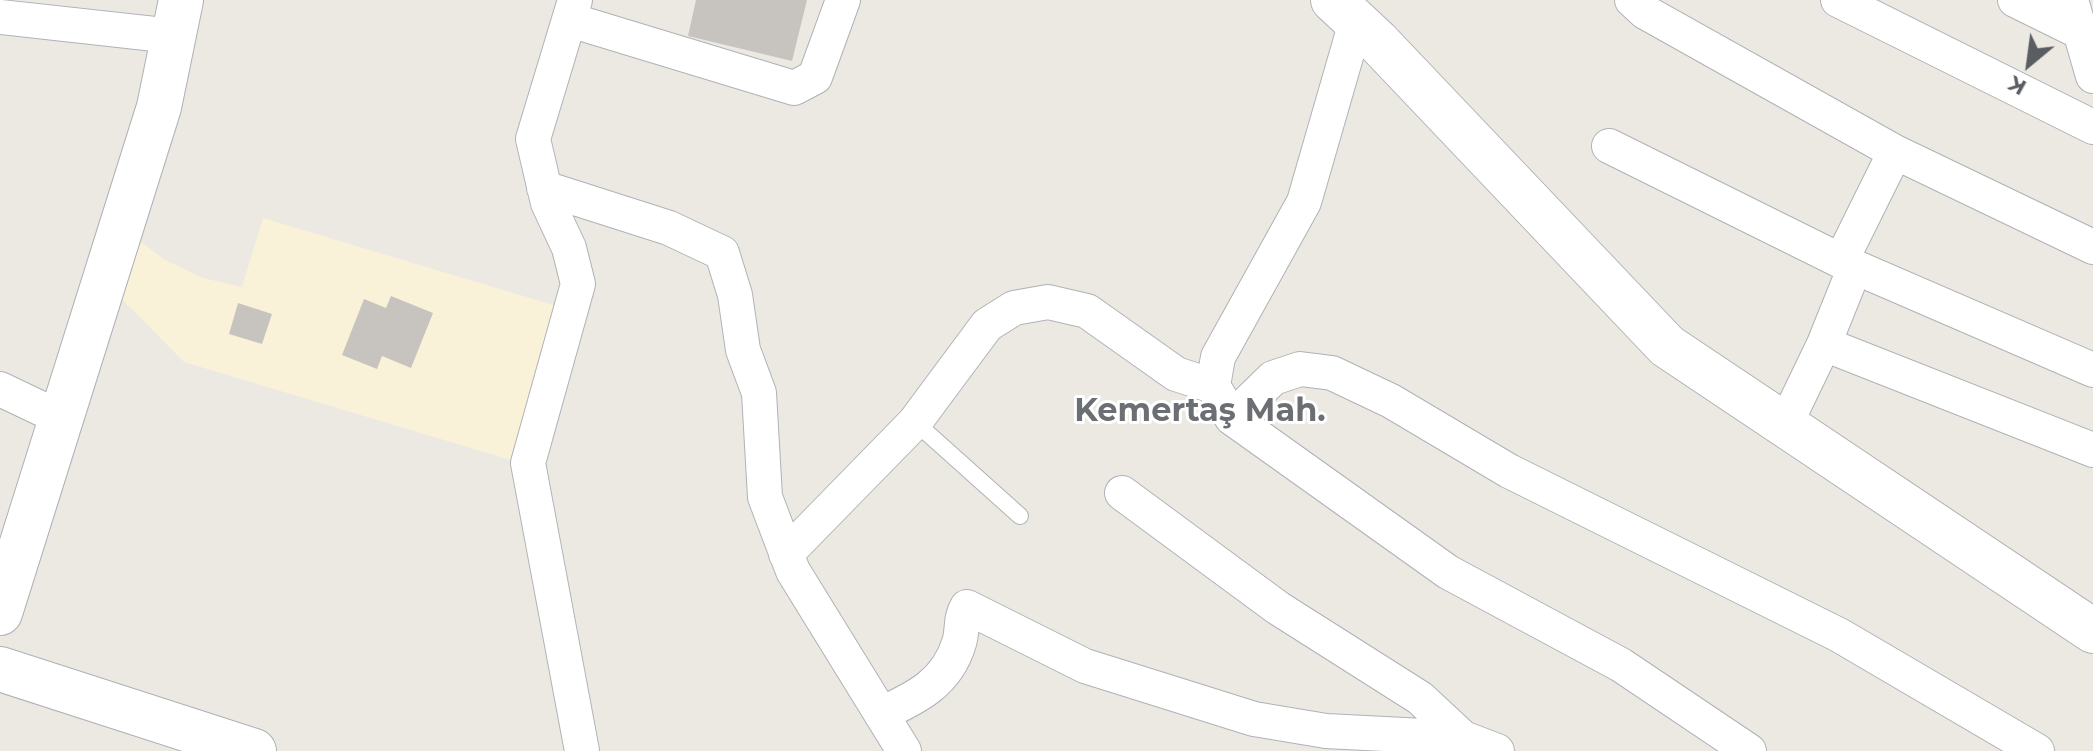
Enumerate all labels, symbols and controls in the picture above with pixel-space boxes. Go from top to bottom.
north arrow [1989,24,2069,104]
text: K [2003,70,2031,101]
district label: Kemertaş Mah. [1074,393,1326,431]

